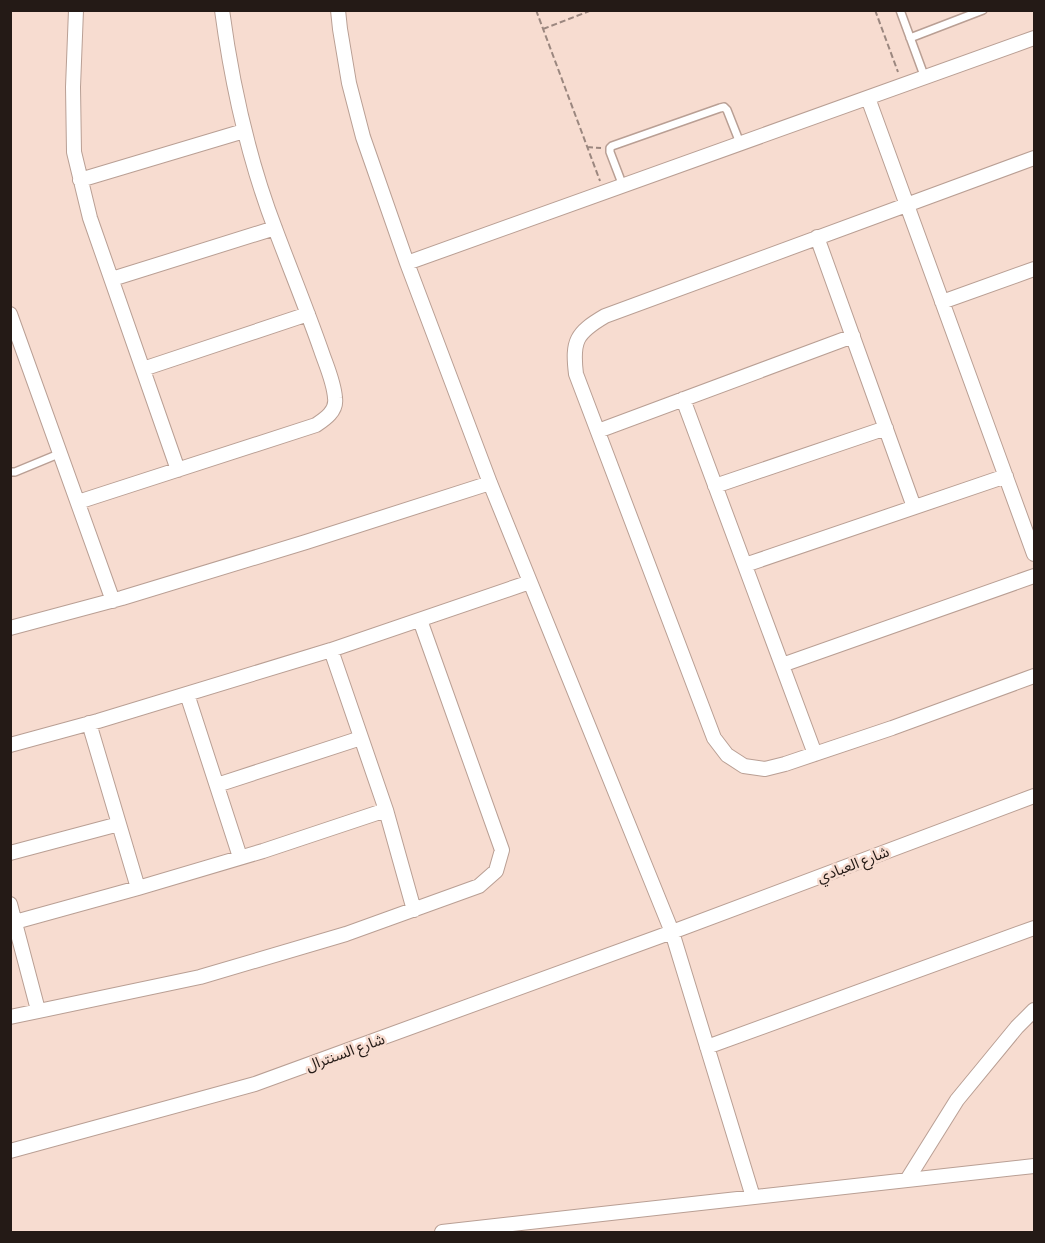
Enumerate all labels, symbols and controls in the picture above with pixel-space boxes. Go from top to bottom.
street label: شارع العبادي [814,841,893,889]
street label: شارع السنترال [303,1029,388,1078]

